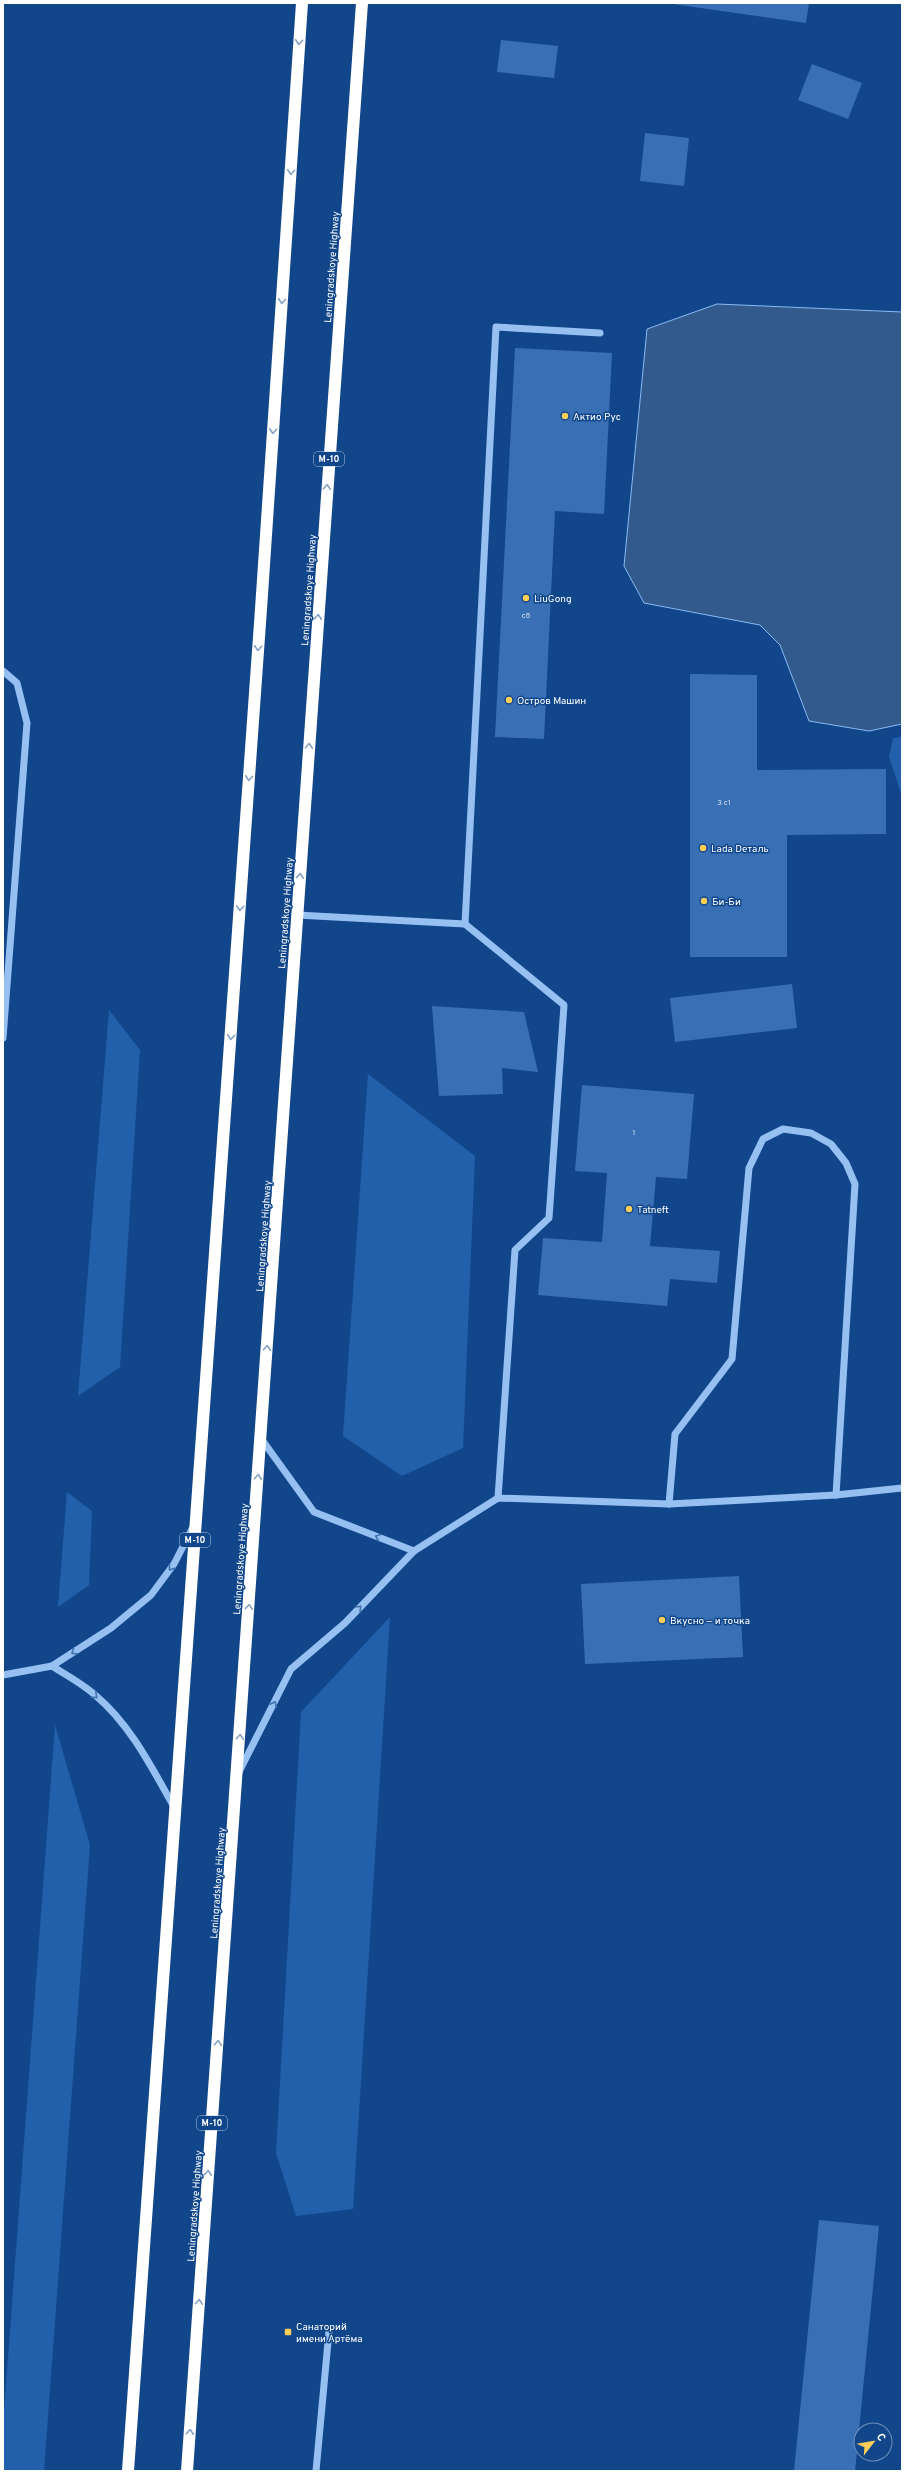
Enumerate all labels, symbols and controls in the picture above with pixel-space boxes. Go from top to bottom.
one-way arrow [295,39,304,45]
one-way arrow [286,169,295,175]
street label: Leningradskoye Highway [322,211,343,323]
one-way arrow [277,298,286,304]
marker: Актио Рус [560,411,570,421]
place label: Актио Рус [573,411,621,424]
one-way arrow [269,428,278,434]
road number: М-10 [314,452,344,466]
one-way arrow [323,484,332,490]
street label: Leningradskoye Highway [299,534,320,646]
marker: LiuGong [521,593,531,603]
place label: LiuGong [534,593,572,606]
house number: с8 [522,611,531,621]
one-way arrow [314,614,323,620]
one-way arrow [254,645,263,651]
marker: Остров Машин [504,695,514,705]
place label: Остров Машин [517,695,586,708]
one-way arrow [305,743,314,749]
one-way arrow [245,775,254,781]
house number: 3 с1 [717,798,731,808]
marker: Lada Dеталь [698,843,708,853]
place label: Lada Dеталь [711,843,769,856]
street label: Leningradskoye Highway [276,857,297,969]
one-way arrow [296,873,305,879]
marker: Би-Би [699,896,709,906]
place label: Би-Би [712,896,741,909]
one-way arrow [235,905,244,911]
one-way arrow [226,1034,235,1040]
house number: 1 [633,1128,635,1138]
street label: Leningradskoye Highway [254,1180,275,1292]
marker: Tatneft [624,1204,634,1214]
place label: Tatneft [637,1204,669,1217]
one-way arrow [262,1345,271,1351]
one-way arrow [253,1474,262,1480]
street label: Leningradskoye Highway [231,1503,252,1615]
road number: М-10 [180,1533,210,1547]
one-way arrow [375,1533,382,1541]
one-way arrow [169,1563,176,1570]
one-way arrow [244,1604,253,1610]
one-way arrow [354,1605,362,1613]
marker: Вкусно — и точка [657,1615,667,1625]
place label: Вкусно — и точка [670,1615,750,1628]
one-way arrow [71,1647,78,1655]
one-way arrow [91,1691,98,1698]
one-way arrow [269,1700,277,1708]
one-way arrow [235,1734,244,1740]
street label: Leningradskoye Highway [208,1827,229,1939]
one-way arrow [213,2040,222,2046]
road number: М-10 [197,2116,227,2130]
street label: Leningradskoye Highway [185,2150,206,2262]
one-way arrow [204,2170,213,2176]
one-way arrow [195,2299,204,2305]
place label: Санаторий имени Артёма [296,2321,363,2346]
marker: Санаторий имени Артёма [283,2327,293,2337]
north arrow [853,2422,893,2462]
one-way arrow [186,2429,195,2435]
text: С [873,2431,889,2444]

